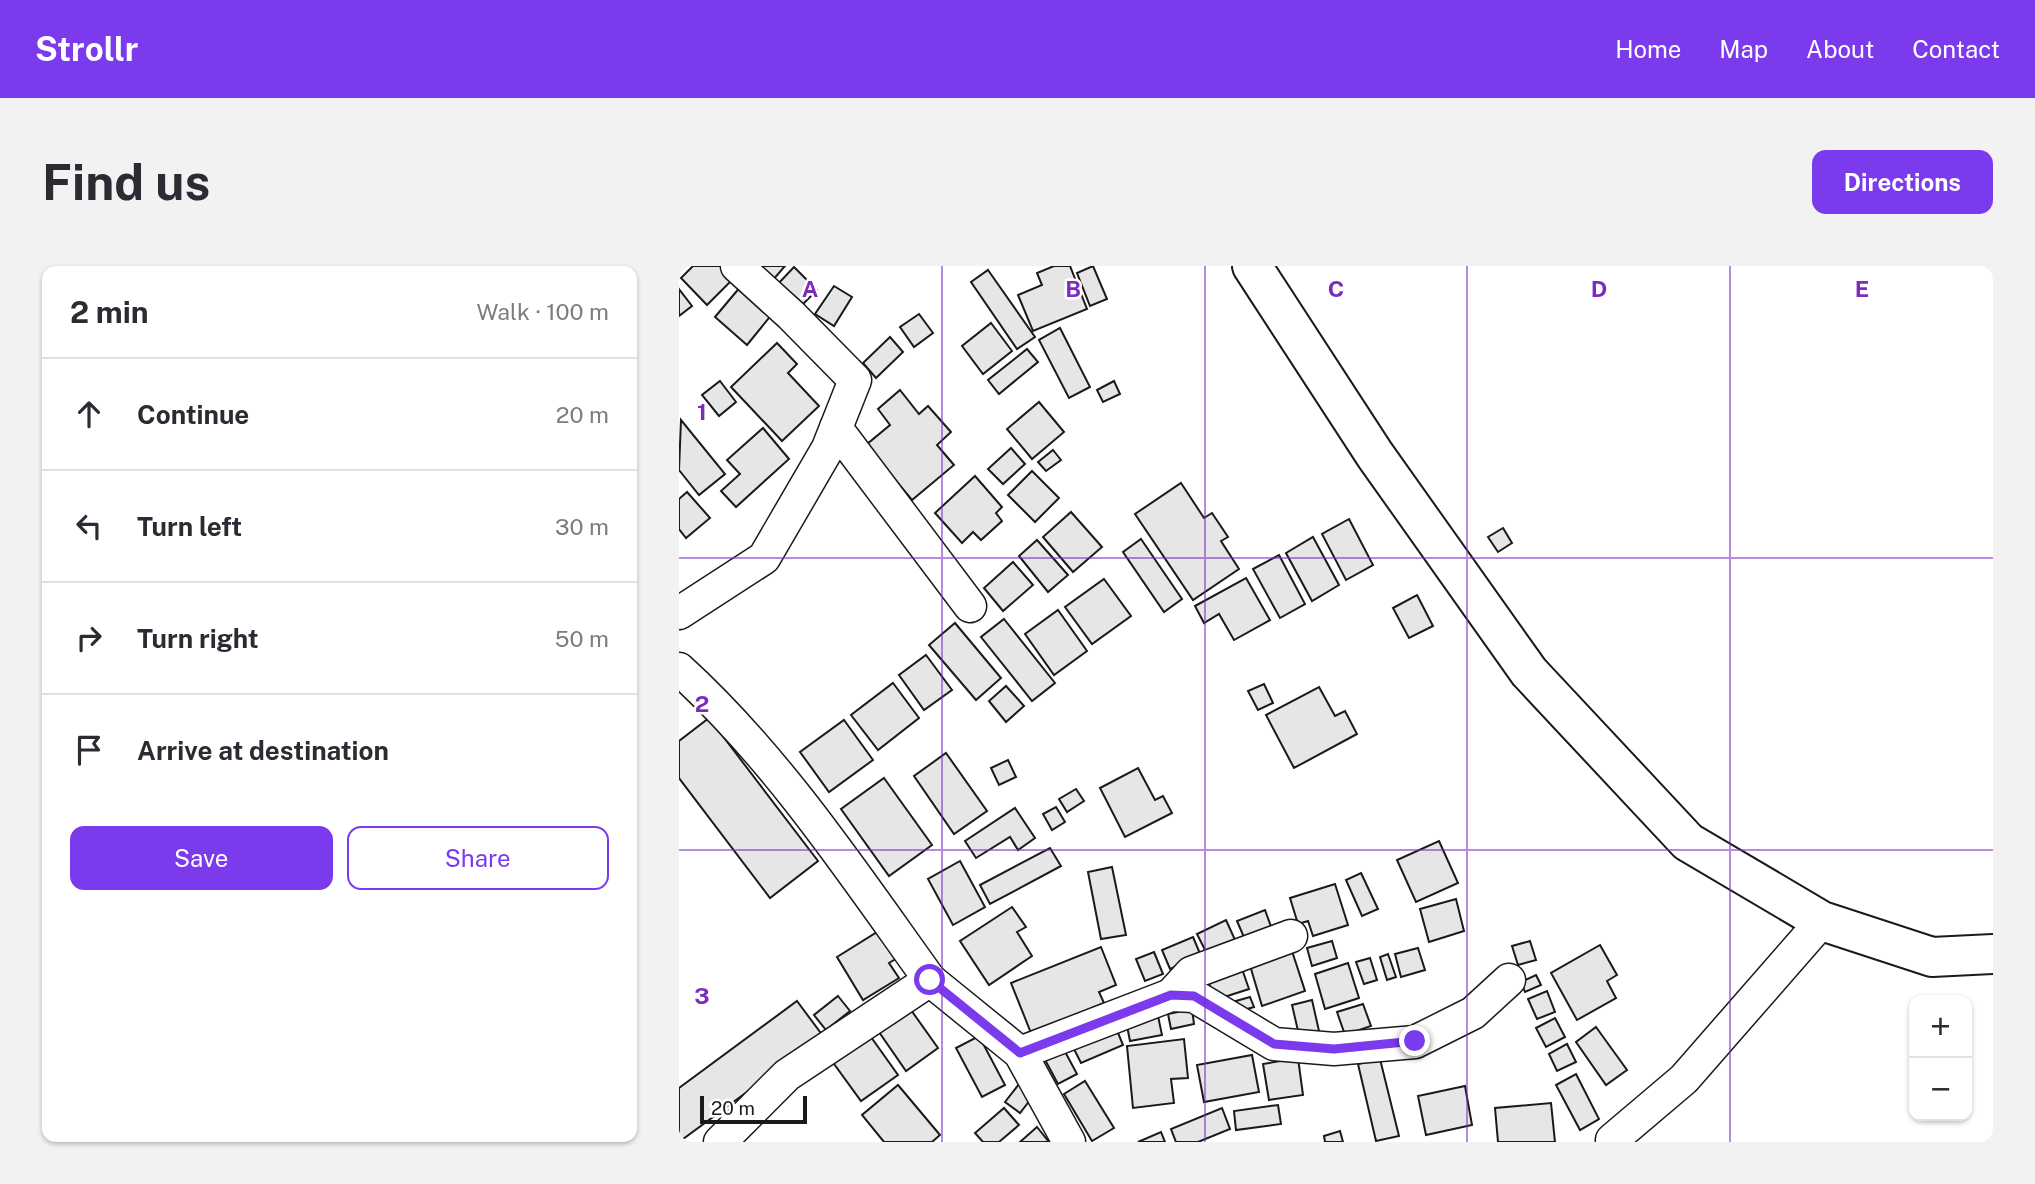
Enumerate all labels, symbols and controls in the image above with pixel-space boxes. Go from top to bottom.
text: Strollr [35,30,138,68]
text: Home [1615,35,1681,63]
text: Map [1719,35,1768,63]
text: About [1806,35,1874,63]
text: Contact [1912,35,2000,63]
button: Directions [1812,150,1993,214]
text: Find us [42,153,210,211]
text: A [802,275,819,302]
text: B [1065,275,1081,302]
text: C [1328,275,1344,302]
text: D [1591,275,1607,302]
text: E [1855,275,1869,302]
text: 2 min [70,294,149,330]
text: Walk · 100 m [476,298,609,325]
icon: ahead [70,395,108,433]
text: 1 [697,398,707,425]
text: Continue [137,399,249,430]
text: 20 m [556,401,609,428]
icon: left [70,507,108,545]
text: Turn left [137,511,242,542]
text: 30 m [555,513,609,540]
icon: right [70,619,108,657]
text: Turn right [137,623,259,654]
text: 50 m [555,625,609,652]
text: 2 [695,690,709,717]
icon: arrive [70,731,108,769]
text: Arrive at destination [137,735,389,766]
button: Save [70,826,333,890]
button: Share [347,826,609,890]
route start [914,964,945,995]
text: 3 [694,982,710,1009]
map controls [1909,995,1972,1121]
button: + [1909,995,1972,1058]
route end [1399,1025,1430,1056]
button: − [1909,1058,1972,1121]
scale bar [700,1093,807,1125]
text: 20 m [711,1097,755,1119]

